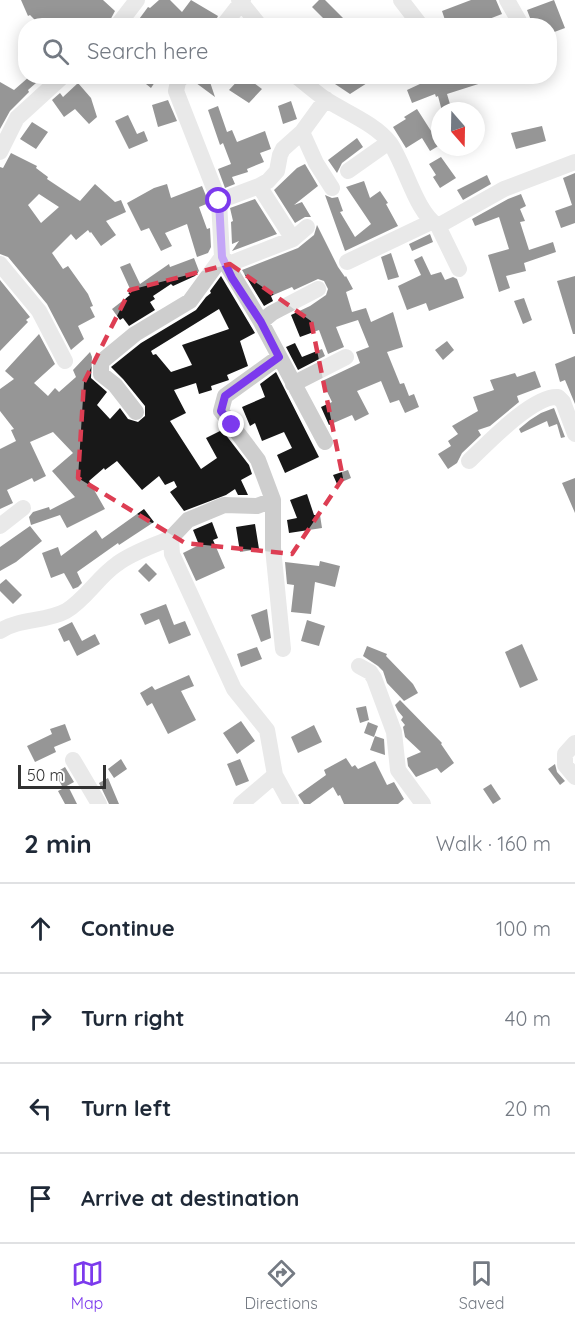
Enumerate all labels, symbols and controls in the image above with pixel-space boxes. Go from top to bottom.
search box [18,18,557,84]
icon: search [39,35,72,68]
text: Search here [87,37,208,65]
north arrow [431,102,485,156]
route start [205,187,231,213]
route end [218,411,244,437]
scale bar [18,762,106,790]
text: 50 m [27,765,64,785]
text: 2 min [24,827,92,860]
text: Walk · 160 m [436,831,551,856]
icon: ahead [24,912,57,945]
text: Continue [81,914,175,942]
text: 100 m [496,916,551,941]
icon: right [24,1002,57,1035]
text: Turn right [81,1004,185,1032]
text: 40 m [505,1006,551,1031]
icon: left [24,1092,57,1125]
text: Turn left [81,1094,171,1122]
text: 20 m [504,1096,551,1121]
icon: arrive [24,1182,57,1215]
text: Arrive at destination [81,1184,299,1212]
tab: Map [71,1257,104,1313]
tab: Directions [245,1257,318,1313]
tab: Saved [459,1257,504,1313]

